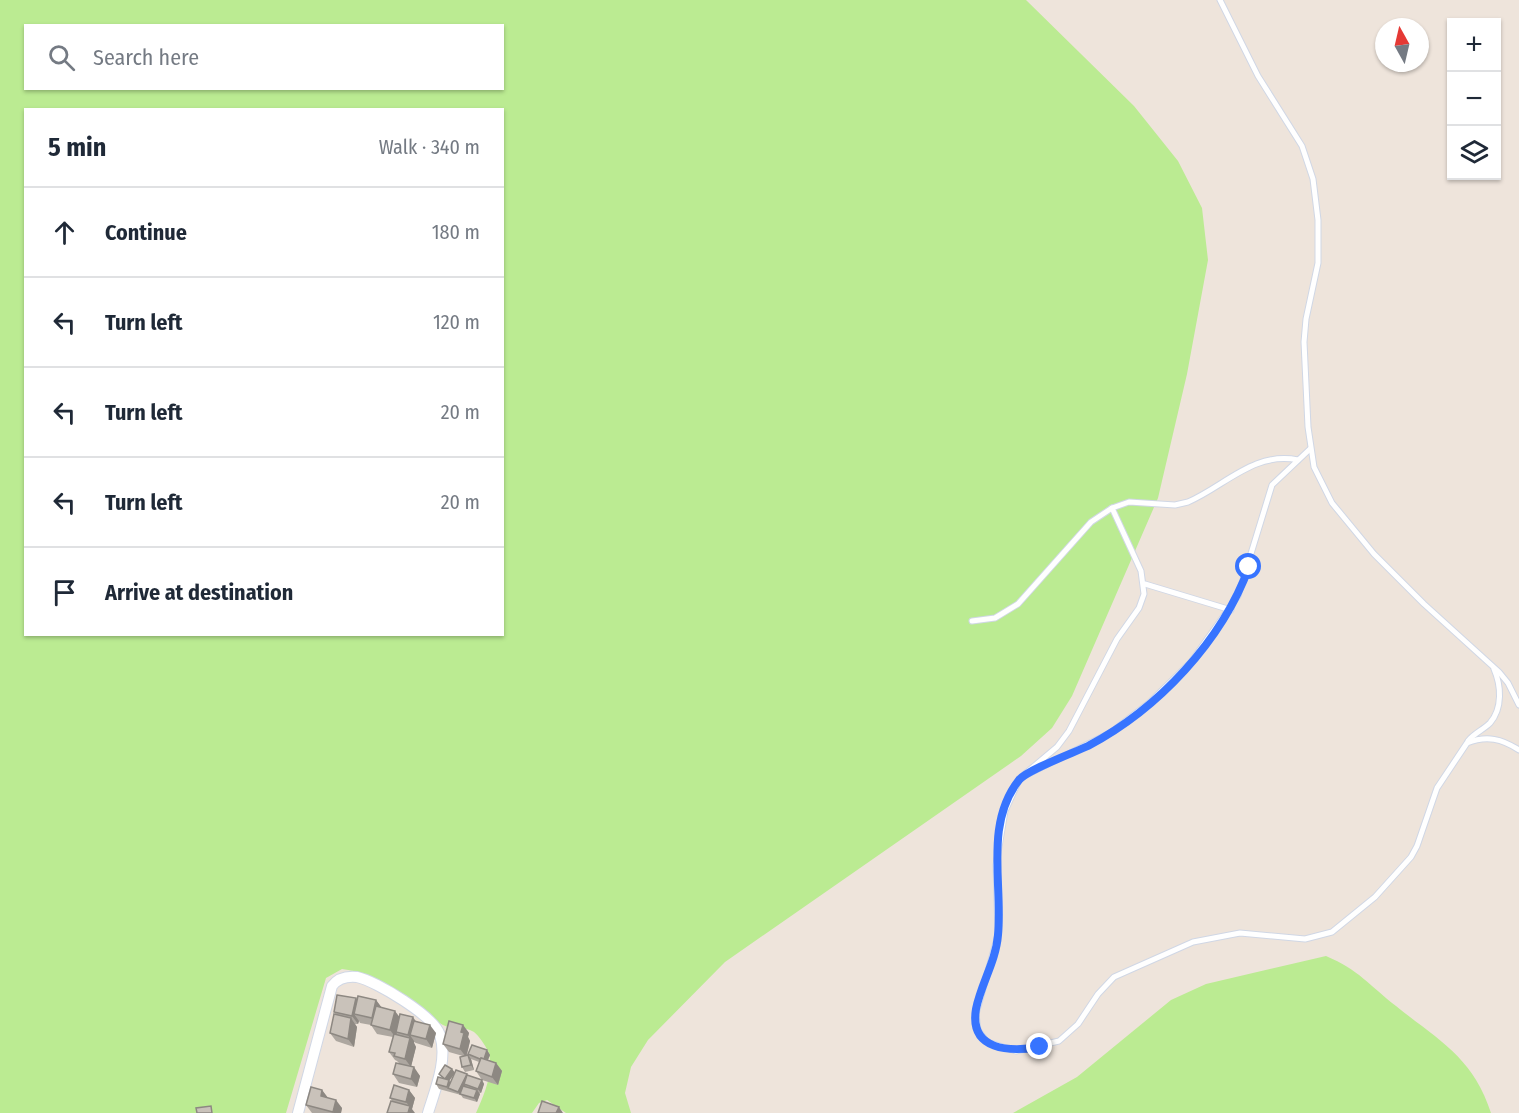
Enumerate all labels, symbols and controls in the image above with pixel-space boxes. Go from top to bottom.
north arrow [1375,18,1429,72]
map controls [1447,18,1501,180]
button: + [1447,18,1501,72]
search box [24,24,504,90]
icon: search [45,41,78,74]
text: Search here [93,44,199,71]
button: − [1447,72,1501,126]
button: layers [1447,126,1501,180]
text: 5 min [48,132,106,163]
text: Walk · 340 m [379,135,480,159]
icon: ahead [48,216,81,249]
text: Continue [105,219,187,246]
text: 180 m [432,220,480,244]
icon: left [48,306,81,339]
text: Turn left [105,309,183,336]
text: 120 m [433,310,480,334]
icon: left [48,396,81,429]
text: Turn left [105,399,183,426]
text: 20 m [441,400,480,424]
icon: left [48,486,81,519]
text: Turn left [105,489,183,516]
text: 20 m [441,490,480,514]
route start [1235,553,1261,579]
icon: arrive [48,576,81,609]
text: Arrive at destination [105,579,293,606]
route end [1026,1033,1052,1059]

